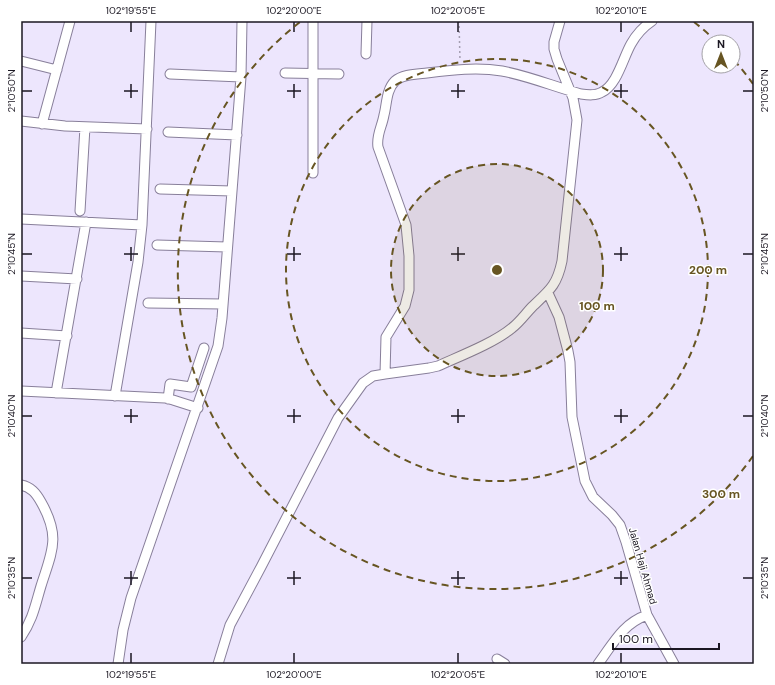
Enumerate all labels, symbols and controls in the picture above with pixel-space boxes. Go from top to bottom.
text: 102°19'55"E [106,4,157,17]
text: 102°20'00"E [266,4,322,17]
text: 102°20'05"E [431,4,486,17]
text: 102°20'10"E [595,4,647,17]
north arrow [701,34,741,74]
text: N [717,37,725,51]
text: 2°10'50"N [5,69,18,113]
text: 2°10'50"N [758,69,771,113]
text: 2°10'45"N [5,233,18,275]
text: 2°10'45"N [758,233,771,275]
text: 200 m [689,262,727,278]
centre of rings [490,263,504,277]
text: 100 m [579,298,615,314]
text: 2°10'40"N [5,394,18,437]
text: 2°10'40"N [758,394,771,437]
text: 300 m [702,486,740,502]
street label: Jalan Haji Ahmad [626,526,660,606]
text: 2°10'35"N [5,557,18,599]
text: 2°10'35"N [758,557,771,599]
scale bar [613,625,719,651]
text: 100 m [619,631,653,647]
text: 102°19'55"E [106,668,157,681]
text: 102°20'00"E [266,668,322,681]
text: 102°20'05"E [431,668,486,681]
text: 102°20'10"E [595,668,647,681]

